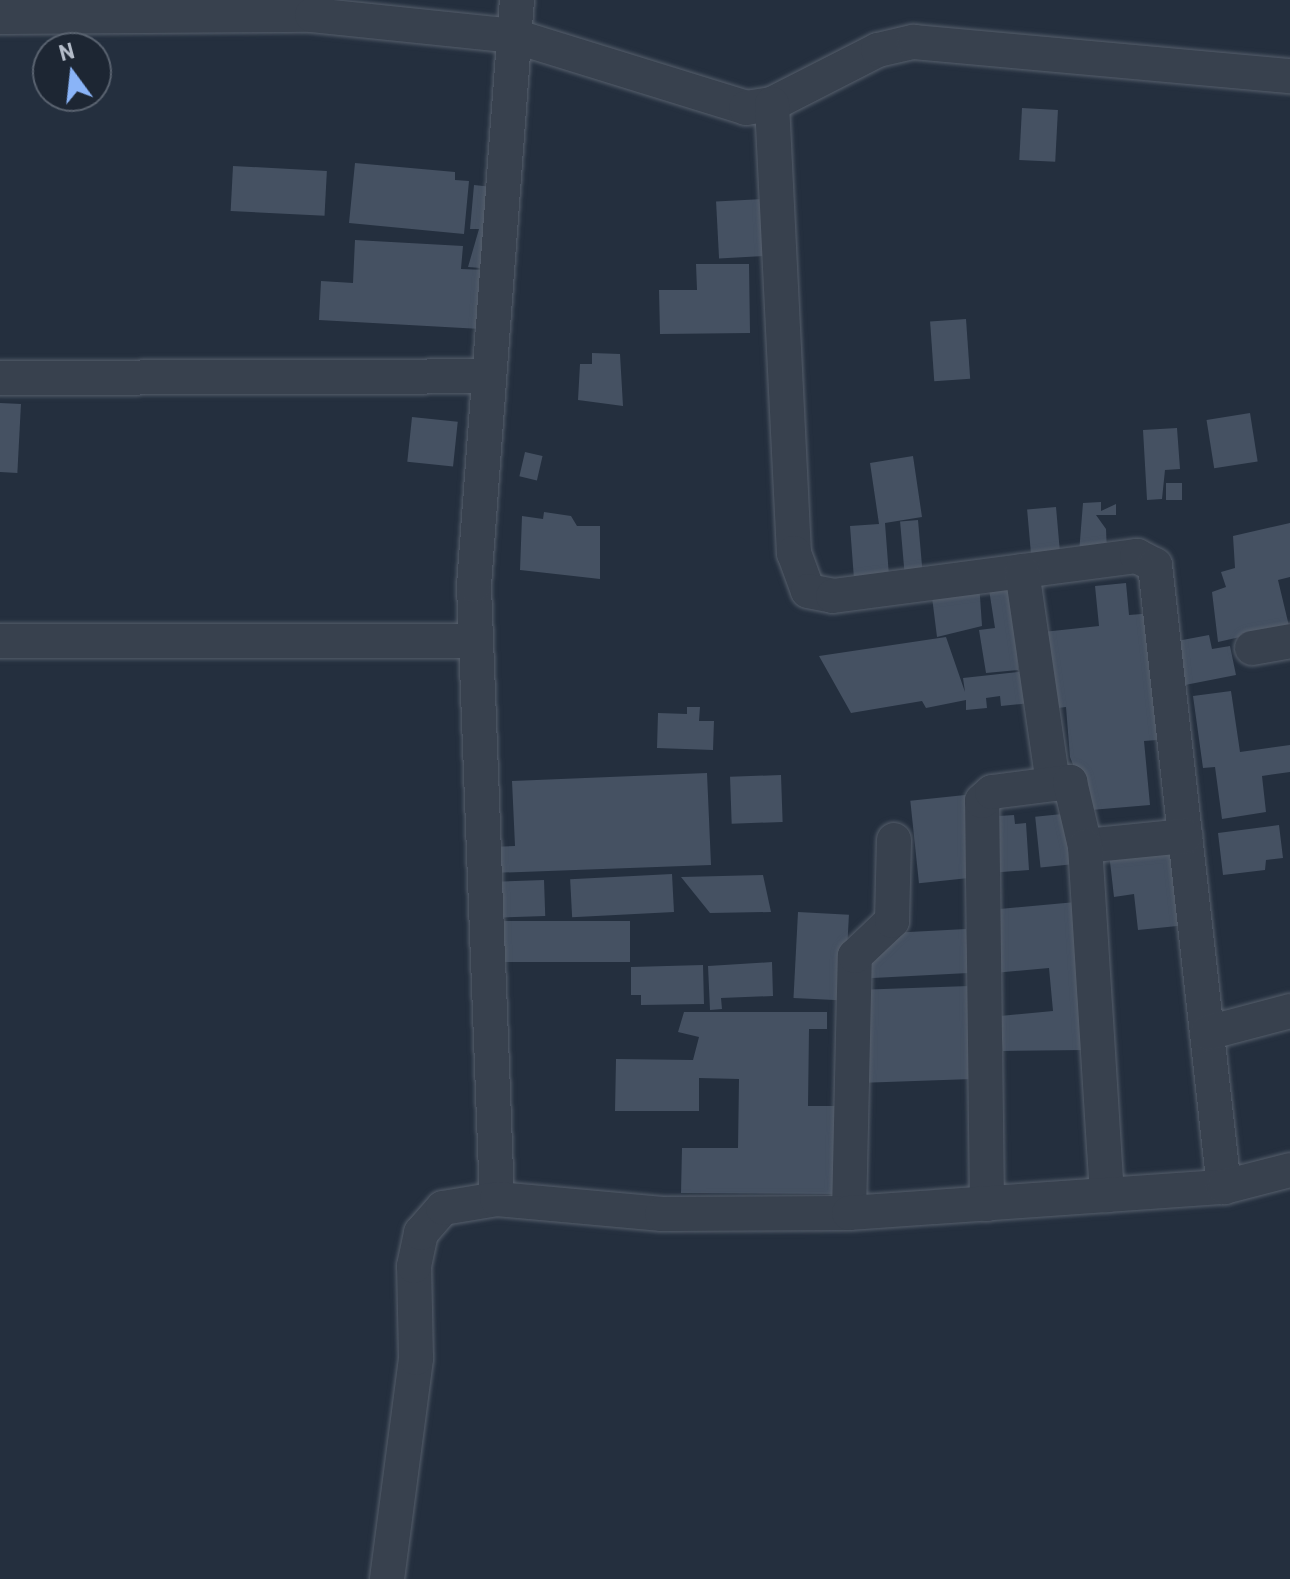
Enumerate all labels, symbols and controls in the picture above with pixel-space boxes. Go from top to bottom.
north arrow [32,32,112,112]
text: N [56,36,77,65]

